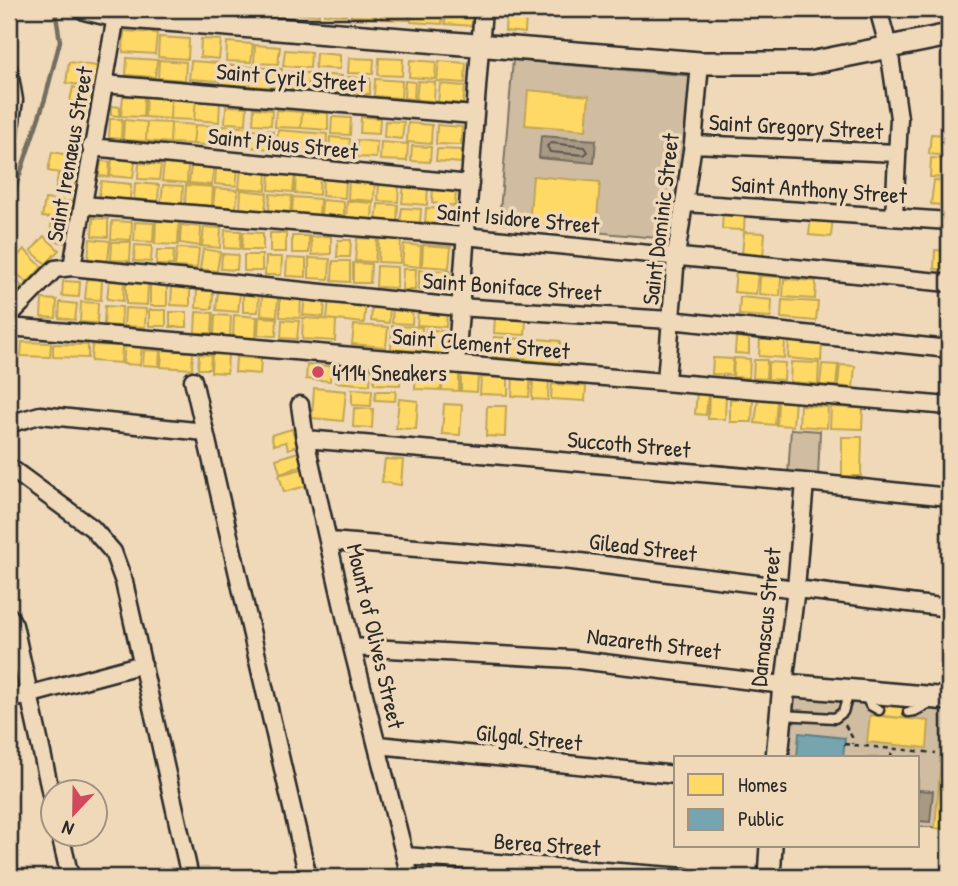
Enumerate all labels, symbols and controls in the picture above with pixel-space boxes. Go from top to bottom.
street label: Saint Cyril Street [215,55,368,99]
street label: Saint Irenaeus Street [38,63,100,244]
street label: Saint Gregory Street [708,106,885,146]
street label: Saint Pious Street [206,120,361,166]
street label: Saint Dominic Street [634,130,686,307]
street label: Saint Anthony Street [730,167,909,211]
street label: Saint Isidore Street [436,195,602,241]
street label: Saint Boniface Street [422,264,603,308]
street label: Saint Clement Street [391,320,572,366]
place label: 4114 Sneakers [332,357,447,388]
marker: 4114 Sneakers [310,364,326,380]
street label: Succoth Street [566,423,693,465]
street label: Gilead Street [587,525,700,569]
street label: Mount of Olives Street [340,541,413,732]
street label: Damascus Street [742,545,788,688]
street label: Nazareth Street [585,619,724,667]
street label: Gilgal Street [474,716,585,758]
legend [674,756,920,848]
text: Homes [738,770,787,799]
north arrow [38,778,108,848]
text: Public [738,804,784,833]
text: N [58,815,77,843]
street label: Berea Street [493,825,602,863]

